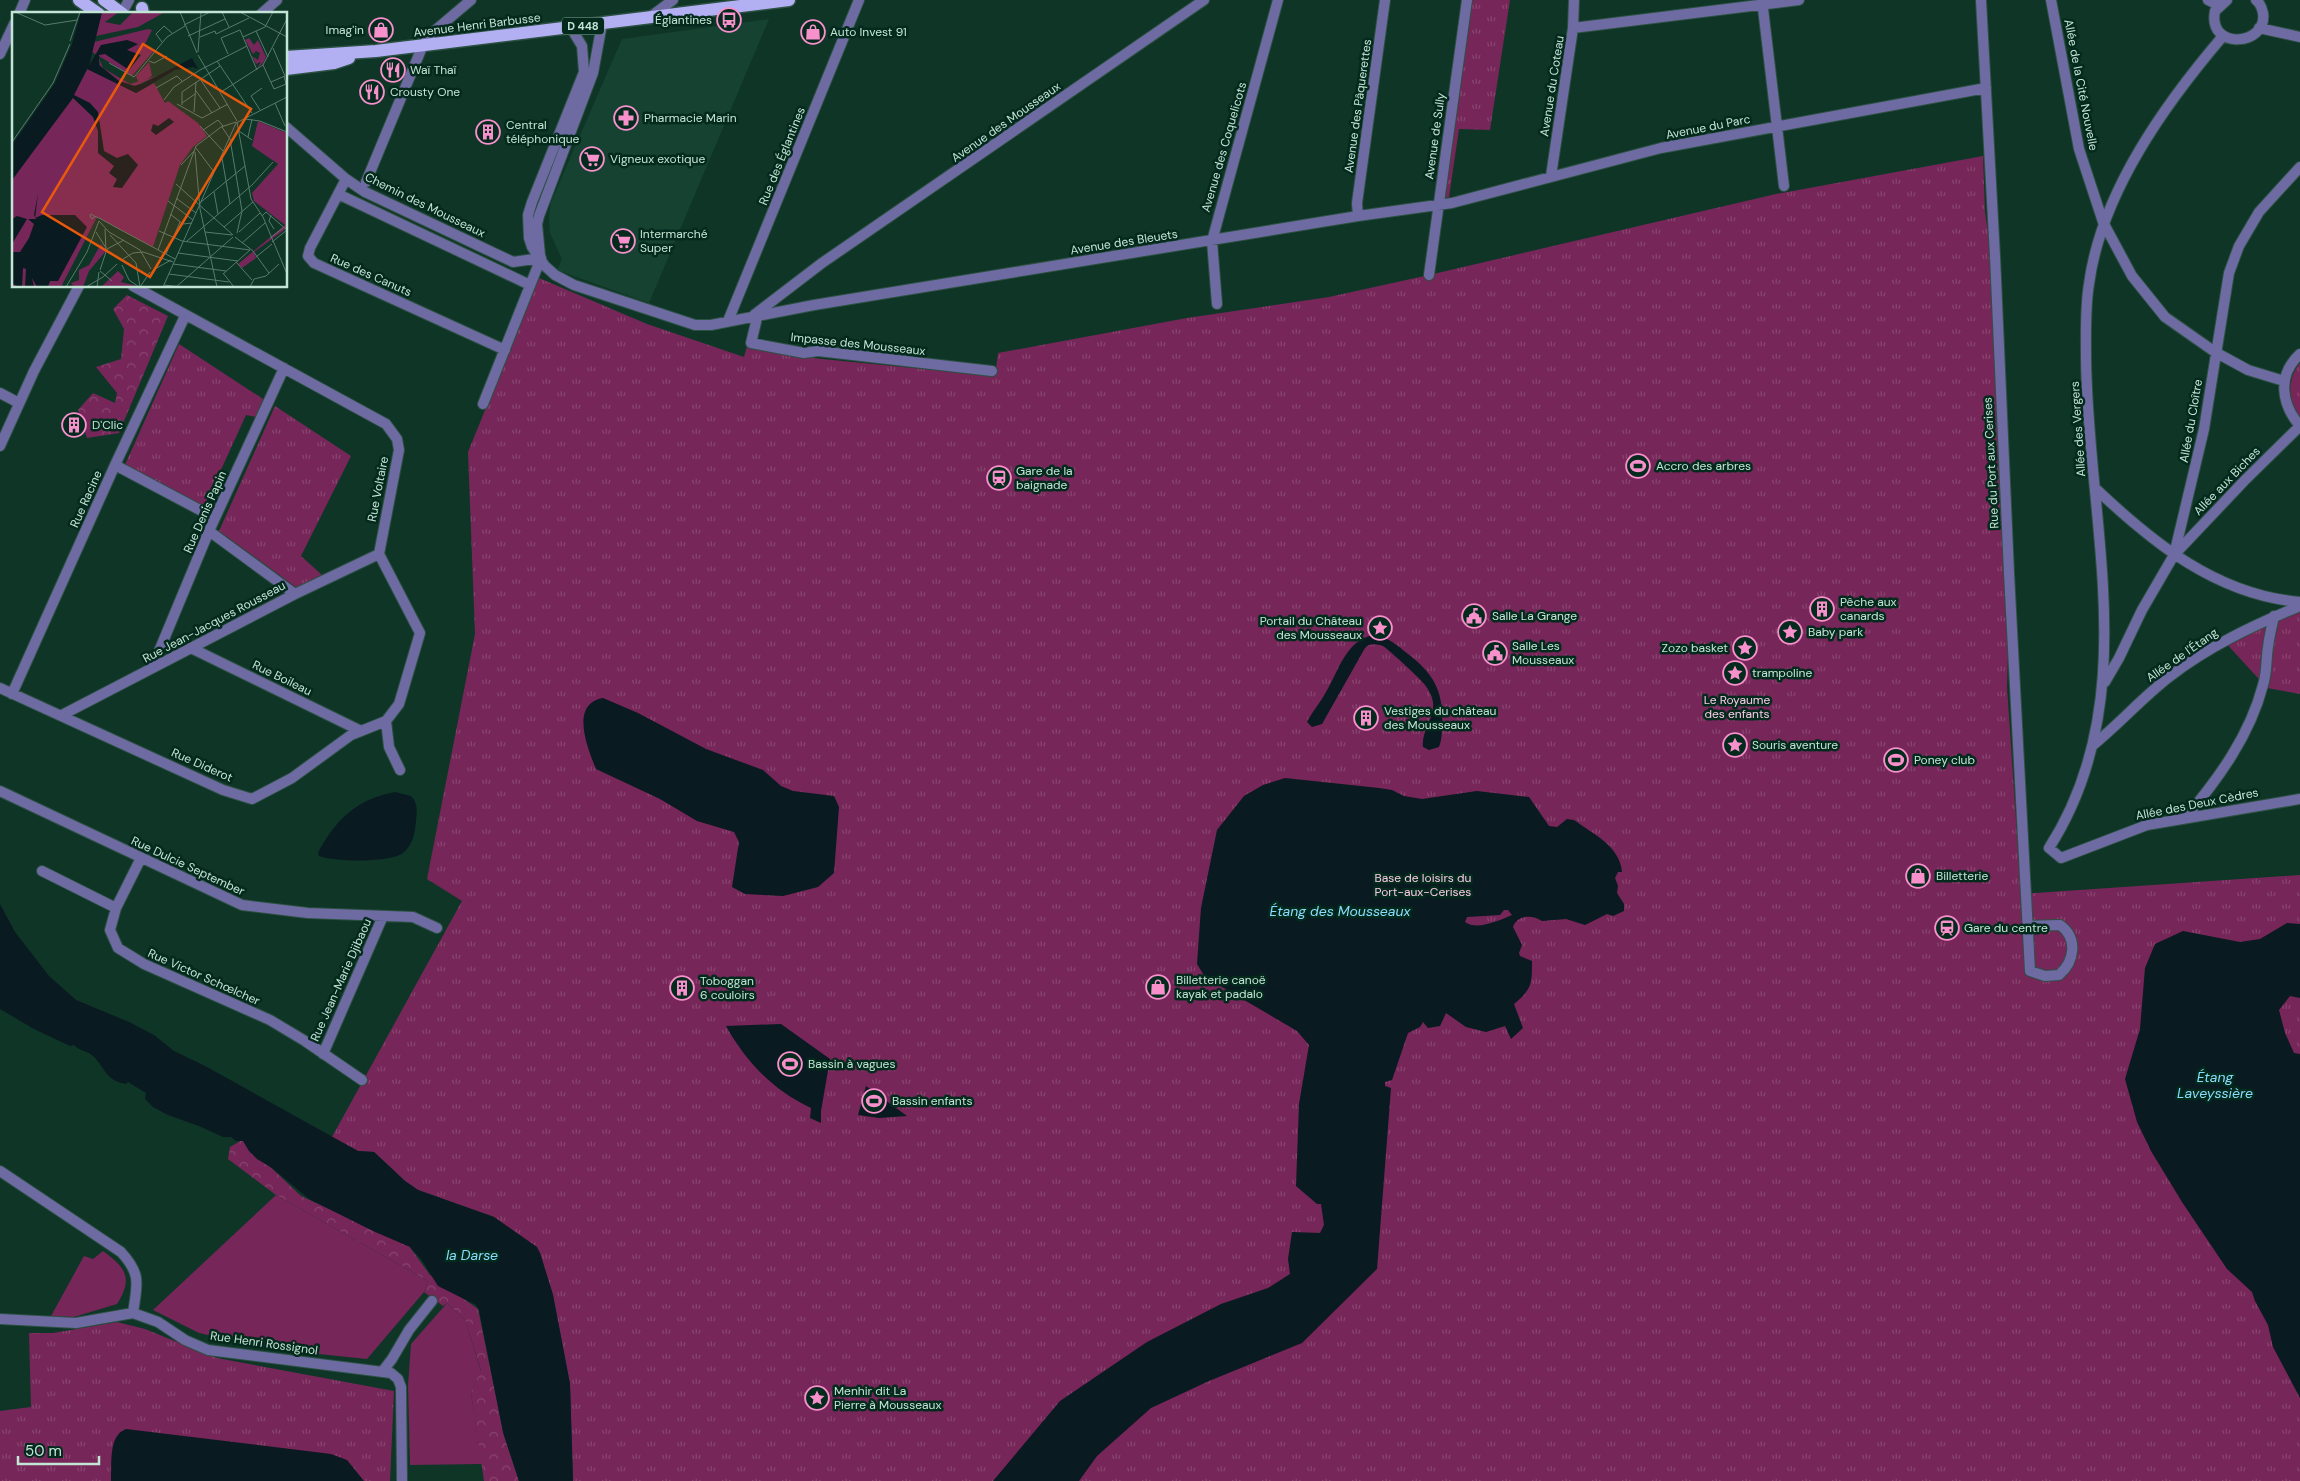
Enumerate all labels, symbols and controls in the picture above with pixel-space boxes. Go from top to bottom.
bus stop icon: Églantines [716,7,742,33]
street label: Avenue Henri Barbusse [413,9,542,41]
inset map [12,12,288,288]
place label: Églantines [655,12,712,28]
shop icon: Imag'in [368,17,394,43]
road number: D 448 [562,18,604,34]
street label: Allée de la Cité Nouvelle [2060,18,2102,152]
shop icon: Auto Invest 91 [800,19,826,45]
place label: Imag'in [326,22,364,38]
place label: Auto Invest 91 [830,24,907,40]
street label: Avenue du Coteau [1536,34,1568,138]
street label: Avenue des Pâquerettes [1341,38,1375,174]
restaurant icon: Waï Thaï [380,57,406,83]
place label: Waï Thaï [410,62,457,78]
street label: Avenue des Mousseaux [948,78,1064,166]
restaurant icon: Crousty One [359,79,385,105]
street label: Avenue des Coquelicots [1198,80,1250,214]
place label: Crousty One [390,84,460,100]
street label: Avenue de Sully [1421,91,1449,180]
pharmacy icon: Pharmacie Marin [613,105,639,131]
street label: Rue des Églantines [755,105,809,207]
place label: Pharmacie Marin [644,110,737,126]
street label: Avenue du Parc [1664,111,1752,143]
place label: Central téléphonique [506,117,580,147]
building icon: Central téléphonique [475,119,501,145]
supermarket icon: Vigneux exotique [579,146,605,172]
place label: Vigneux exotique [610,151,705,167]
street label: Chemin des Mousseaux [362,169,488,241]
place label: Intermarché Super [640,226,708,256]
street label: Avenue des Bleuets [1069,226,1179,258]
supermarket icon: Intermarché Super [610,228,636,254]
street label: Rue des Canuts [328,250,414,300]
street label: Impasse des Mousseaux [790,329,926,359]
street label: Allée du Cloître [2176,378,2206,464]
street label: Allée des Vergers [2067,381,2089,477]
street label: Rue du Port aux Cerises [1980,397,2002,529]
building icon: D'Clic [61,412,87,438]
place label: D'Clic [92,417,123,433]
street label: Allée aux Biches [2190,443,2264,519]
sports icon: Accro des arbres [1625,453,1651,479]
street label: Rue Voltaire [364,455,392,523]
place label: Accro des arbres [1656,458,1751,474]
place label: Gare de la baignade [1016,463,1073,493]
station icon: Gare de la baignade [986,465,1012,491]
street label: Rue Racine [66,468,106,530]
street label: Rue Denis Papin [180,468,230,556]
street label: Rue Jean-Jacques Rousseau [140,577,288,667]
place label: Pêche aux canards [1840,594,1897,624]
building icon: Pêche aux canards [1809,596,1835,622]
public building icon: Salle La Grange [1461,603,1487,629]
place label: Salle La Grange [1492,608,1577,624]
place label: Portail du Château des Mousseaux [1260,613,1362,643]
place icon: Portail du Château des Mousseaux [1367,615,1393,641]
place icon: Baby park [1777,619,1803,645]
place label: Baby park [1808,624,1863,640]
street label: Allée de l'Étang [2143,624,2221,686]
place icon: Zozo basket [1732,635,1758,661]
place label: Salle Les Mousseaux [1512,638,1574,668]
public building icon: Salle Les Mousseaux [1482,640,1508,666]
place label: Zozo basket [1662,640,1728,656]
street label: Rue Boileau [250,657,314,699]
place icon: trampoline [1722,660,1748,686]
place label: trampoline [1752,665,1812,681]
park label: Le Royaume des enfants [1704,692,1771,722]
place label: Vestiges du château des Mousseaux [1384,703,1496,733]
building icon: Vestiges du château des Mousseaux [1353,705,1379,731]
place icon: Souris aventure [1722,732,1748,758]
place label: Souris aventure [1752,737,1838,753]
street label: Rue Diderot [169,744,235,786]
sports icon: Poney club [1883,747,1909,773]
place label: Poney club [1914,752,1975,768]
street label: Allée des Deux Cèdres [2134,784,2260,824]
street label: Rue Dulcie September [129,833,248,900]
shop icon: Billetterie [1905,863,1931,889]
place label: Billetterie [1936,868,1988,884]
park label: Base de loisirs du Port-aux-Cerises [1375,870,1472,900]
water label: Étang des Mousseaux [1270,902,1412,920]
station icon: Gare du centre [1934,915,1960,941]
street label: Rue Jean-Marie Djibaou [307,916,375,1044]
place label: Gare du centre [1964,920,2048,936]
street label: Rue Victor Schœlcher [145,945,263,1009]
place label: Billetterie canoë kayak et padalo [1176,972,1266,1002]
place label: Toboggan 6 couloirs [700,973,755,1003]
shop icon: Billetterie canoë kayak et padalo [1145,974,1171,1000]
building icon: Toboggan 6 couloirs [669,975,695,1001]
sports icon: Bassin à vagues [777,1051,803,1077]
place label: Bassin à vagues [808,1056,895,1072]
water label: Étang Laveyssière [2177,1068,2253,1102]
sports icon: Bassin enfants [861,1088,887,1114]
place label: Bassin enfants [892,1093,972,1109]
water label: la Darse [446,1246,498,1264]
street label: Rue Henri Rossignol [209,1328,319,1358]
place label: Menhir dit La Pierre à Mousseaux [834,1383,941,1413]
place icon: Menhir dit La Pierre à Mousseaux [804,1385,830,1411]
scale bar [18,1434,99,1466]
text: 50 m [25,1441,62,1461]

